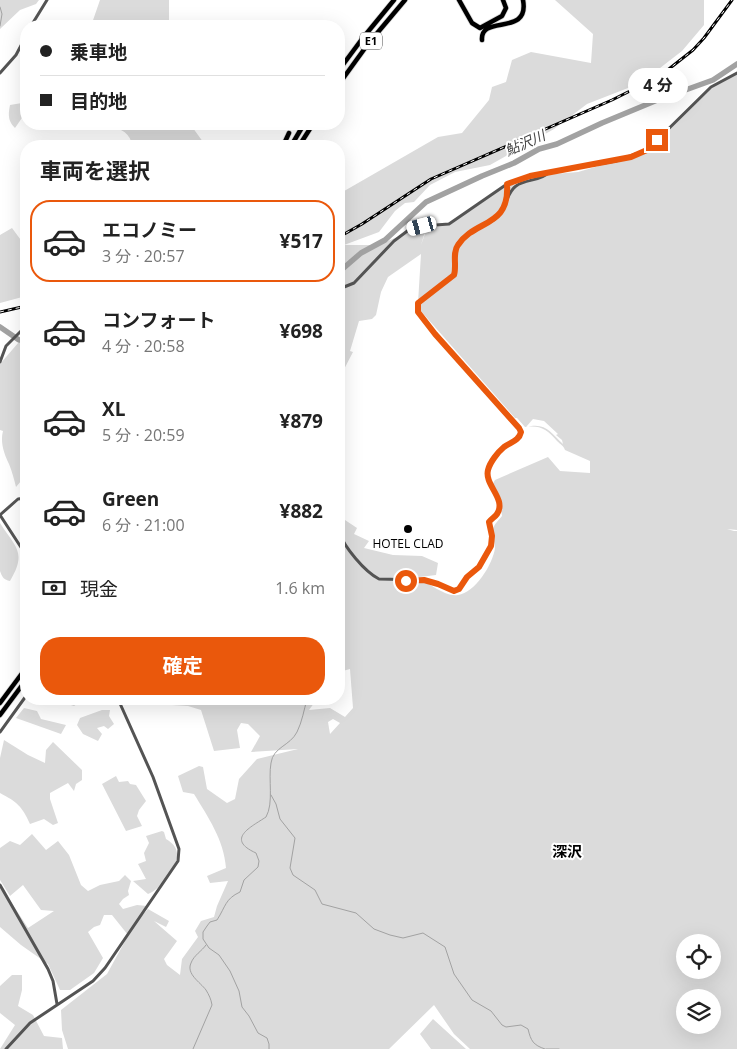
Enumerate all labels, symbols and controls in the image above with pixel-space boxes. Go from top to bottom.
road number: E1 [360,32,382,49]
text: 乗車地 [70,39,127,65]
callout: 4 分 [627,68,687,102]
text: 4 分 [643,74,673,96]
text: 目的地 [70,88,127,114]
water label: 鮎沢川 [502,125,550,160]
route end [646,129,668,151]
text: 車両を選択 [40,155,150,185]
car [405,215,438,237]
text: エコノミー [102,217,197,243]
icon: car [42,219,87,264]
text: ¥517 [280,228,323,254]
text: 3 分 · 20:57 [102,245,185,267]
text: コンフォート [102,307,215,333]
icon: car [42,309,87,354]
text: ¥698 [280,318,323,344]
text: 4 分 · 20:58 [102,335,185,357]
text: XL [102,396,125,422]
icon: car [42,399,87,444]
text: ¥879 [280,408,323,434]
text: 5 分 · 20:59 [102,424,185,446]
text: Green [102,486,159,512]
icon: car [42,489,87,534]
text: ¥882 [280,498,323,524]
text: 6 分 · 21:00 [102,514,185,536]
marker: HOTEL CLAD [402,523,414,535]
place label: HOTEL CLAD [373,535,443,552]
route start [395,570,417,592]
icon: cash [40,574,68,602]
text: 現金 [80,576,118,602]
text: 1.6 km [275,577,325,599]
button: 確定 [40,637,325,695]
district label: 深沢 [552,841,582,861]
map controls [676,934,721,1034]
button: locate [676,934,721,979]
button: layers [676,989,721,1034]

